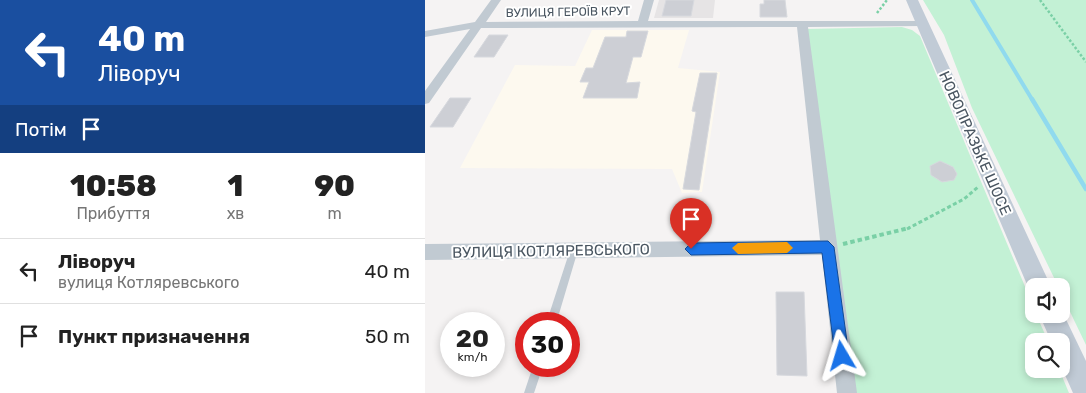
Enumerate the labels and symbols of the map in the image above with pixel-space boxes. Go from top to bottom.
street label: ВУЛИЦЯ ГЕРОЇВ КРУТ [506,4,631,20]
street label: НОВОПРАЗЬКЕ ШОСЕ [935,68,1015,218]
pin [670,198,712,249]
street label: ВУЛИЦЯ КОТЛЯРЕВСЬКОГО [452,240,650,262]
speed limit sign: 30 [515,312,580,377]
position arrow [815,329,867,381]

